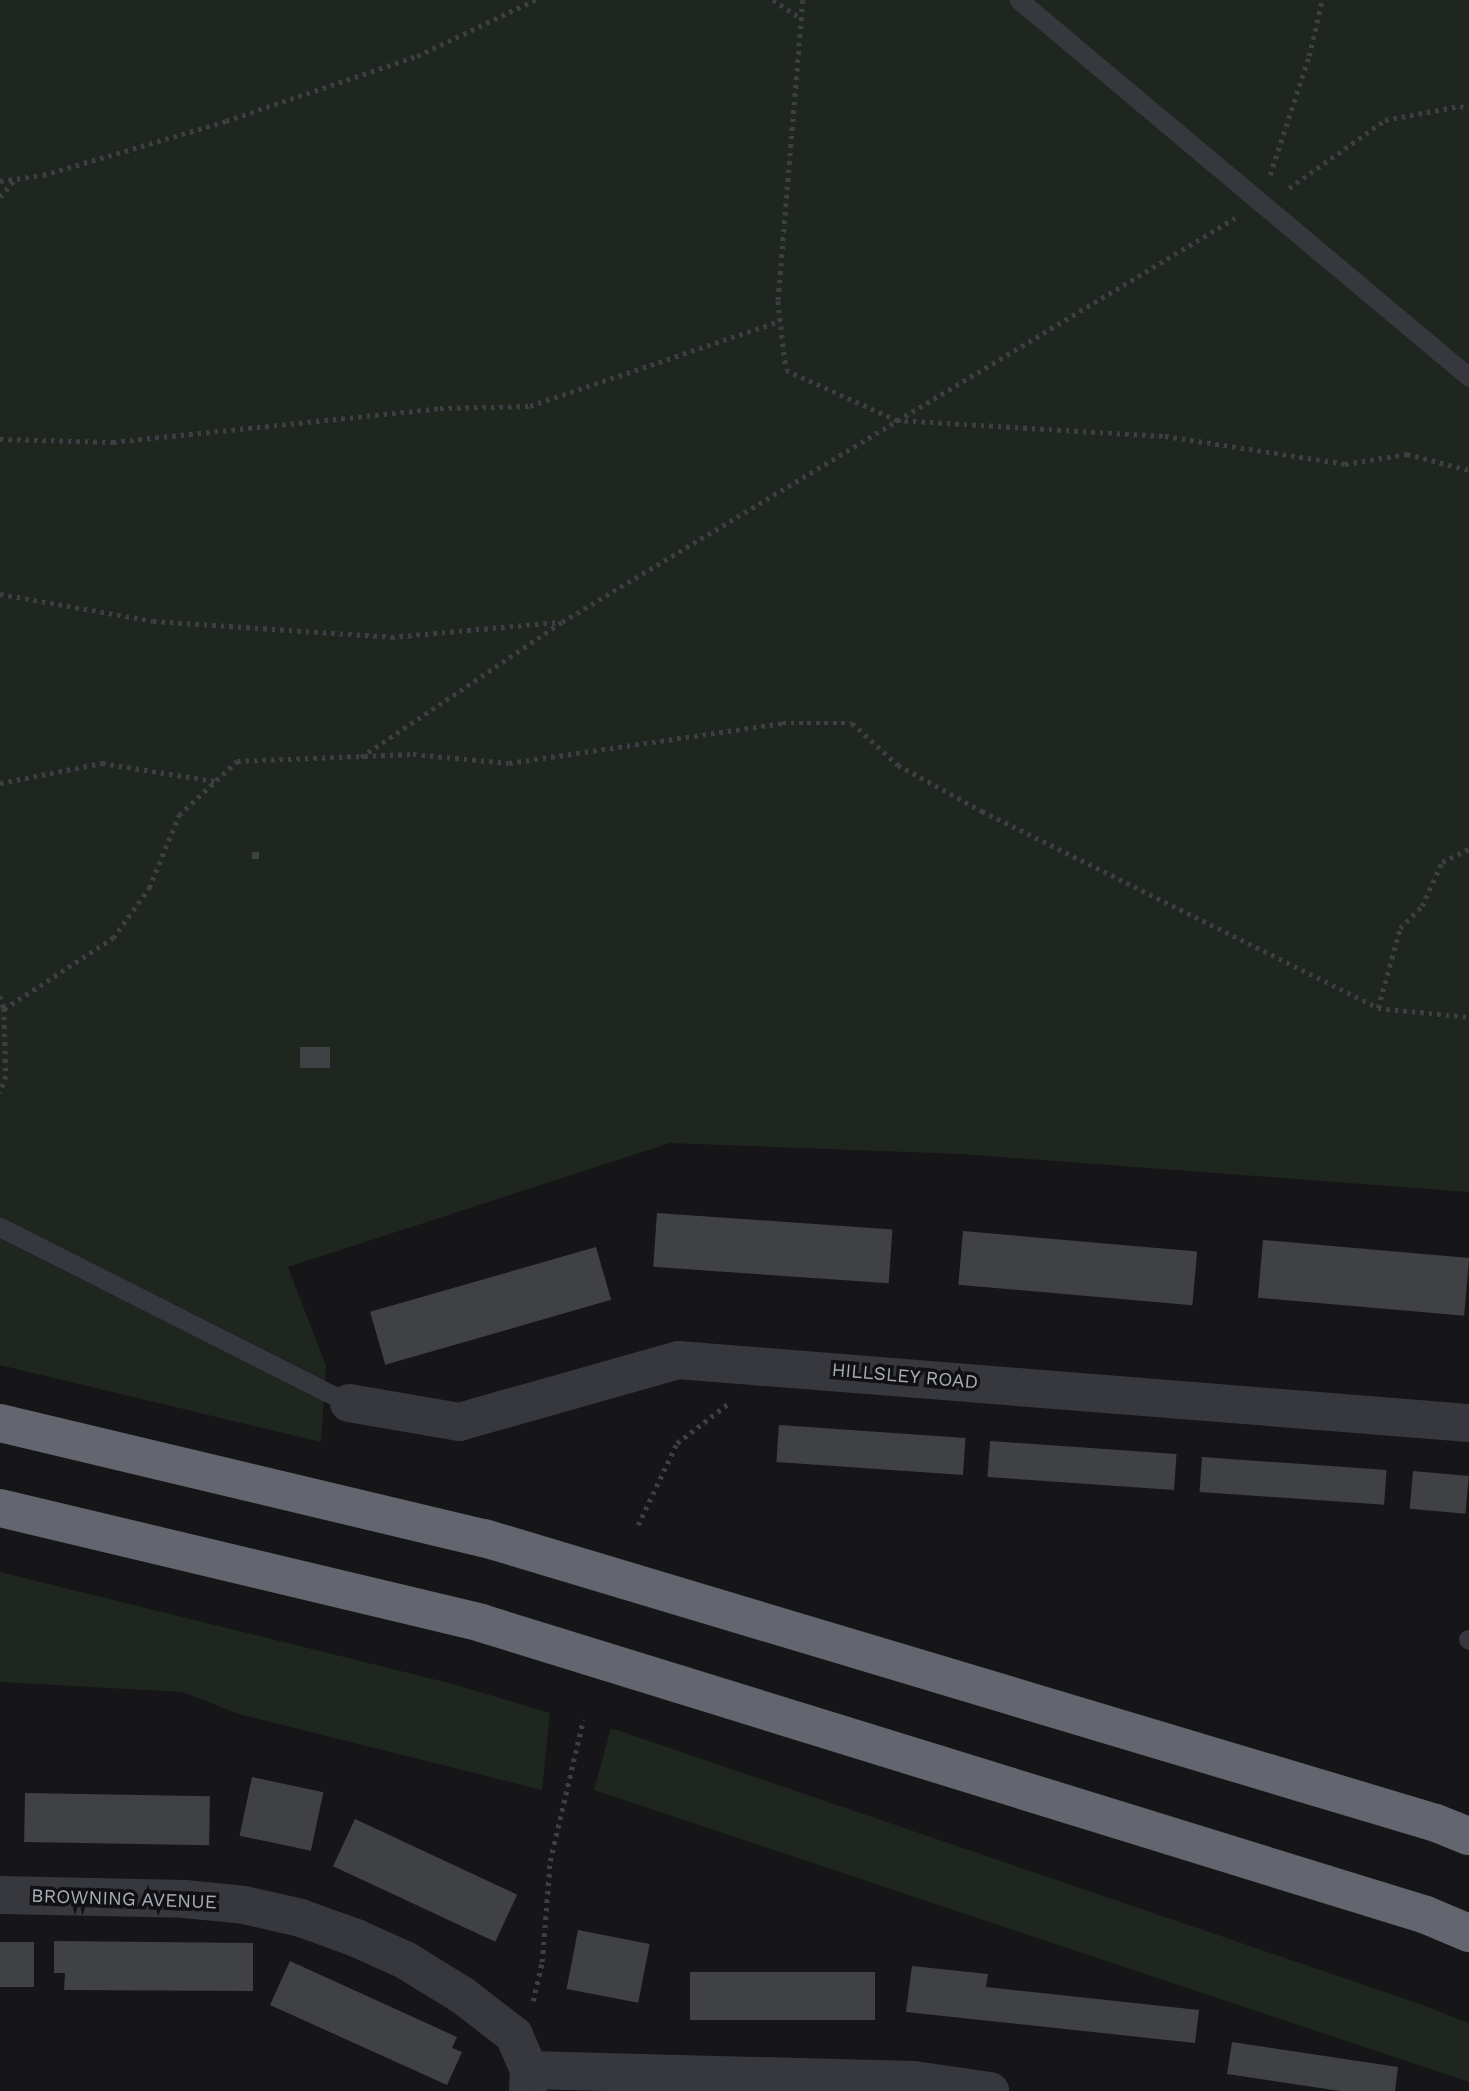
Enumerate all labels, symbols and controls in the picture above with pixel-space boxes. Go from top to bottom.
street label: HILLSLEY ROAD [830,1358,980,1394]
street label: BROWNING AVENUE [30,1884,218,1914]

